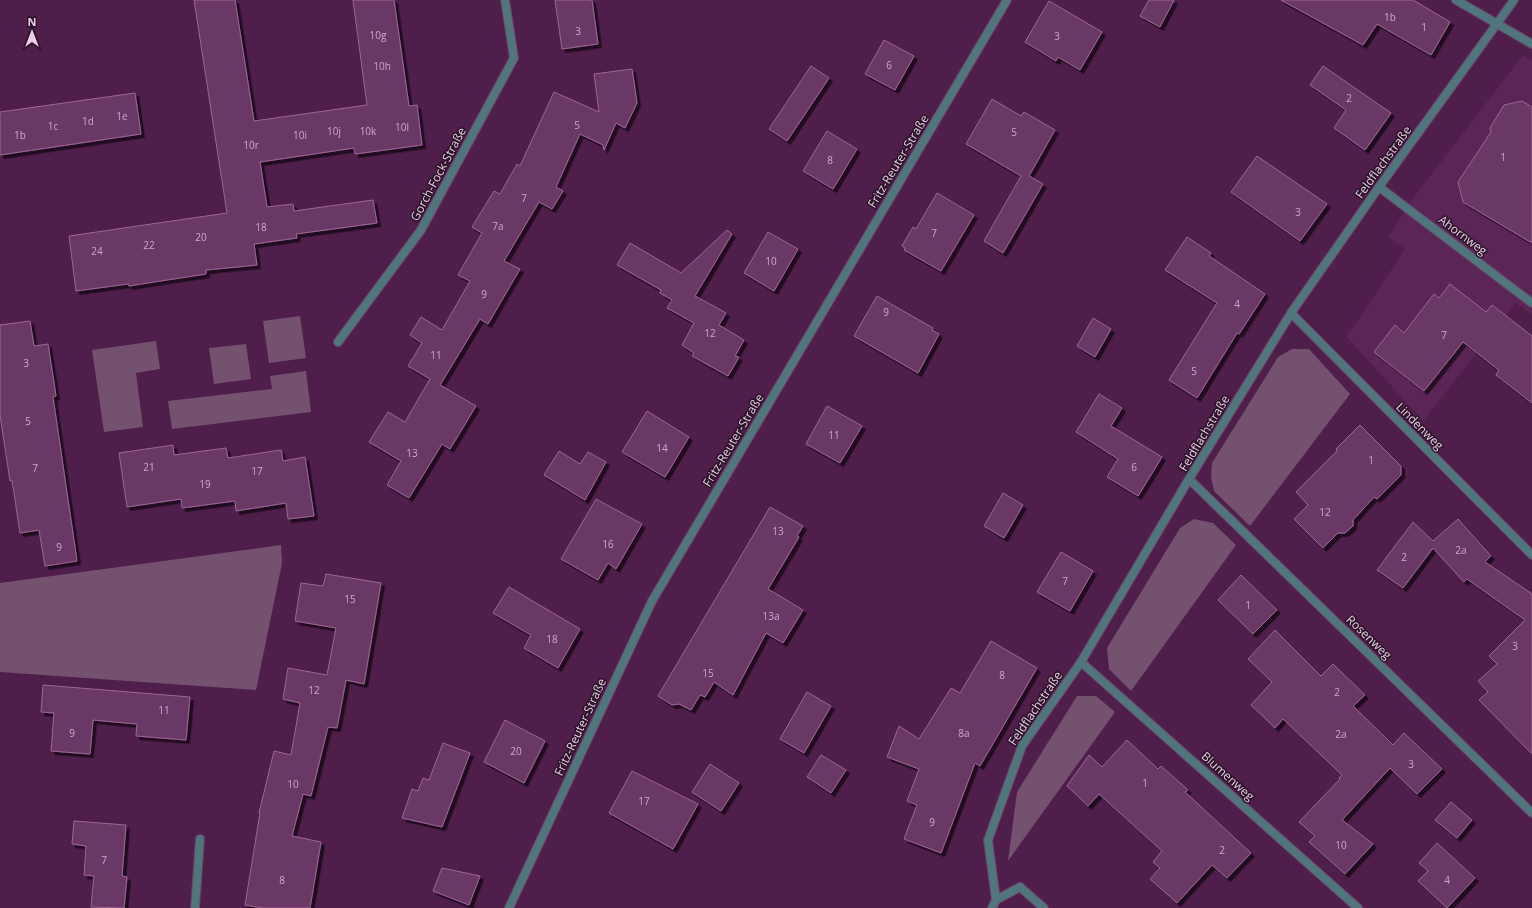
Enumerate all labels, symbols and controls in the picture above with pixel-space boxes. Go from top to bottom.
house number: 1b [1384,10,1396,24]
north arrow [12,12,52,52]
text: N [28,14,36,29]
house number: 1 [1421,20,1427,34]
house number: 3 [575,24,581,38]
house number: 10g [370,28,387,42]
house number: 3 [1054,29,1060,43]
house number: 6 [886,58,892,72]
house number: 10h [373,59,391,73]
house number: 2 [1346,91,1352,105]
house number: 1e [116,109,128,123]
street label: Fritz-Reuter-Straße [863,111,933,211]
house number: 1d [82,114,94,128]
house number: 5 [574,118,580,132]
house number: 1c [48,119,58,133]
house number: 10l [395,120,409,134]
street label: Feldflachstraße [1351,122,1415,202]
house number: 10j [327,124,341,138]
house number: 10k [360,124,377,138]
street label: Gorch-Fock-Straße [406,124,470,224]
house number: 5 [1011,125,1017,139]
house number: 1b [14,128,26,142]
house number: 10i [293,128,307,142]
house number: 10r [243,138,259,152]
house number: 1 [1500,150,1506,164]
house number: 8 [827,153,833,167]
house number: 7 [521,191,527,205]
house number: 3 [1295,205,1301,219]
street label: Ahornweg [1435,211,1491,259]
house number: 7a [492,219,504,233]
house number: 18 [255,220,267,234]
house number: 7 [931,226,937,240]
house number: 20 [195,230,207,244]
house number: 22 [143,238,155,252]
house number: 24 [91,244,103,258]
house number: 10 [765,254,777,268]
house number: 9 [481,287,487,301]
house number: 4 [1234,297,1240,311]
house number: 9 [883,305,889,319]
house number: 12 [704,326,716,340]
house number: 7 [1441,328,1447,342]
house number: 11 [430,348,442,362]
house number: 3 [23,356,29,370]
house number: 5 [1191,364,1197,378]
street label: Fritz-Reuter-Straße [698,390,768,490]
street label: Feldflachstraße [1175,392,1234,474]
street label: Lindenweg [1393,399,1448,454]
house number: 5 [25,414,31,428]
house number: 11 [828,428,840,442]
house number: 14 [656,441,668,455]
house number: 13 [406,446,418,460]
house number: 1 [1368,453,1374,467]
house number: 21 [143,460,155,474]
house number: 6 [1131,460,1137,474]
house number: 7 [32,461,38,475]
house number: 17 [251,464,263,478]
house number: 19 [199,477,211,491]
house number: 12 [1319,505,1331,519]
house number: 13 [772,524,784,538]
house number: 16 [602,537,614,551]
house number: 9 [56,540,62,554]
house number: 2a [1455,543,1467,557]
house number: 2 [1401,550,1407,564]
house number: 7 [1062,574,1068,588]
house number: 15 [344,592,356,606]
house number: 1 [1245,598,1251,612]
house number: 13a [763,609,780,623]
street label: Rosenweg [1343,611,1396,663]
house number: 18 [546,632,558,646]
house number: 3 [1512,639,1518,653]
house number: 15 [702,666,714,680]
street label: Feldflachstraße [1004,667,1066,748]
house number: 8 [999,668,1005,682]
street label: Fritz-Reuter-Straße [550,675,610,779]
house number: 12 [308,683,320,697]
house number: 2 [1334,685,1340,699]
house number: 11 [158,703,170,717]
house number: 9 [69,726,75,740]
house number: 8a [958,726,970,740]
house number: 2a [1335,727,1347,741]
house number: 20 [510,744,522,758]
street label: Blumenweg [1198,748,1259,805]
house number: 3 [1408,757,1414,771]
house number: 1 [1142,776,1148,790]
house number: 10 [287,777,299,791]
house number: 17 [638,794,650,808]
house number: 9 [929,815,935,829]
house number: 10 [1335,838,1347,852]
house number: 2 [1219,843,1225,857]
house number: 7 [101,853,107,867]
house number: 8 [279,873,285,887]
house number: 4 [1444,873,1450,887]

